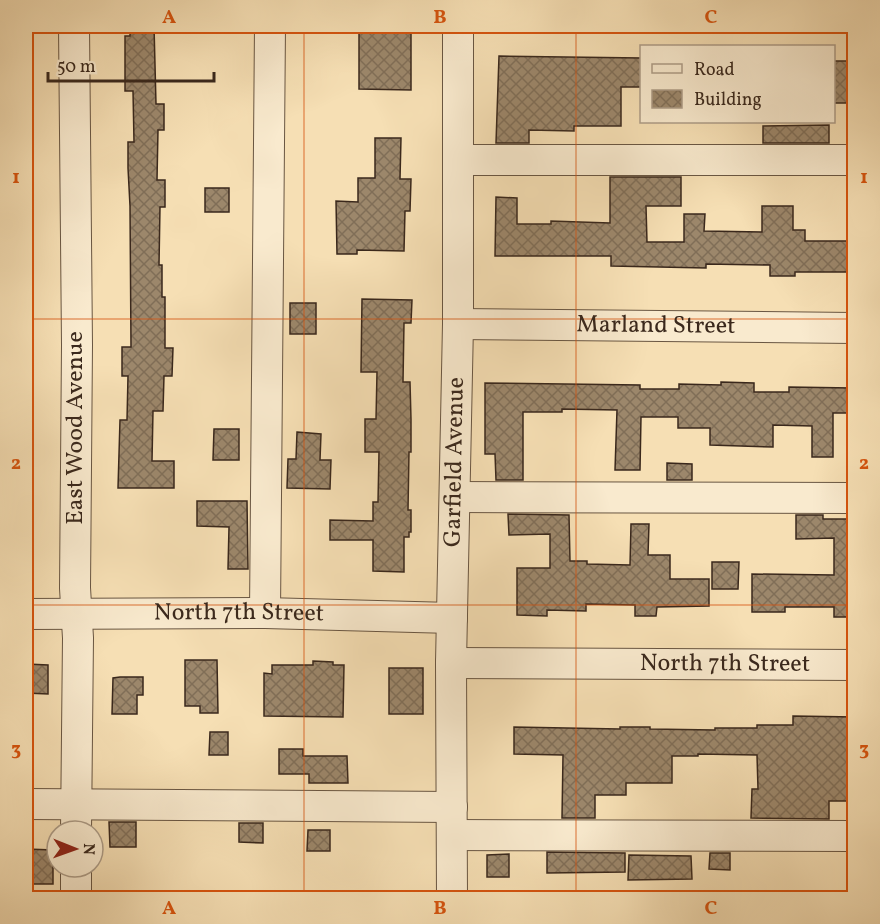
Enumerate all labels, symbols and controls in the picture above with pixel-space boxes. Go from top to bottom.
text: A [162,4,176,32]
text: B [433,4,447,32]
text: C [705,4,718,32]
scale bar [48,45,214,83]
legend [640,45,835,123]
text: 50 m [57,55,96,80]
text: Road [694,58,735,83]
text: Building [694,88,762,113]
text: 1 [12,164,20,192]
text: 1 [860,164,868,192]
street label: Marland Street [576,308,736,344]
street label: East Wood Avenue [59,331,93,525]
street label: Garfield Avenue [436,377,474,547]
text: 2 [11,450,21,478]
text: 2 [859,450,869,478]
street label: North 7th Street [154,596,325,632]
street label: North 7th Street [640,647,810,682]
text: 3 [11,736,21,764]
text: 3 [859,736,869,764]
north arrow [45,819,105,879]
text: N [77,843,99,856]
text: A [162,895,176,923]
text: B [433,895,447,923]
text: C [705,895,718,923]

